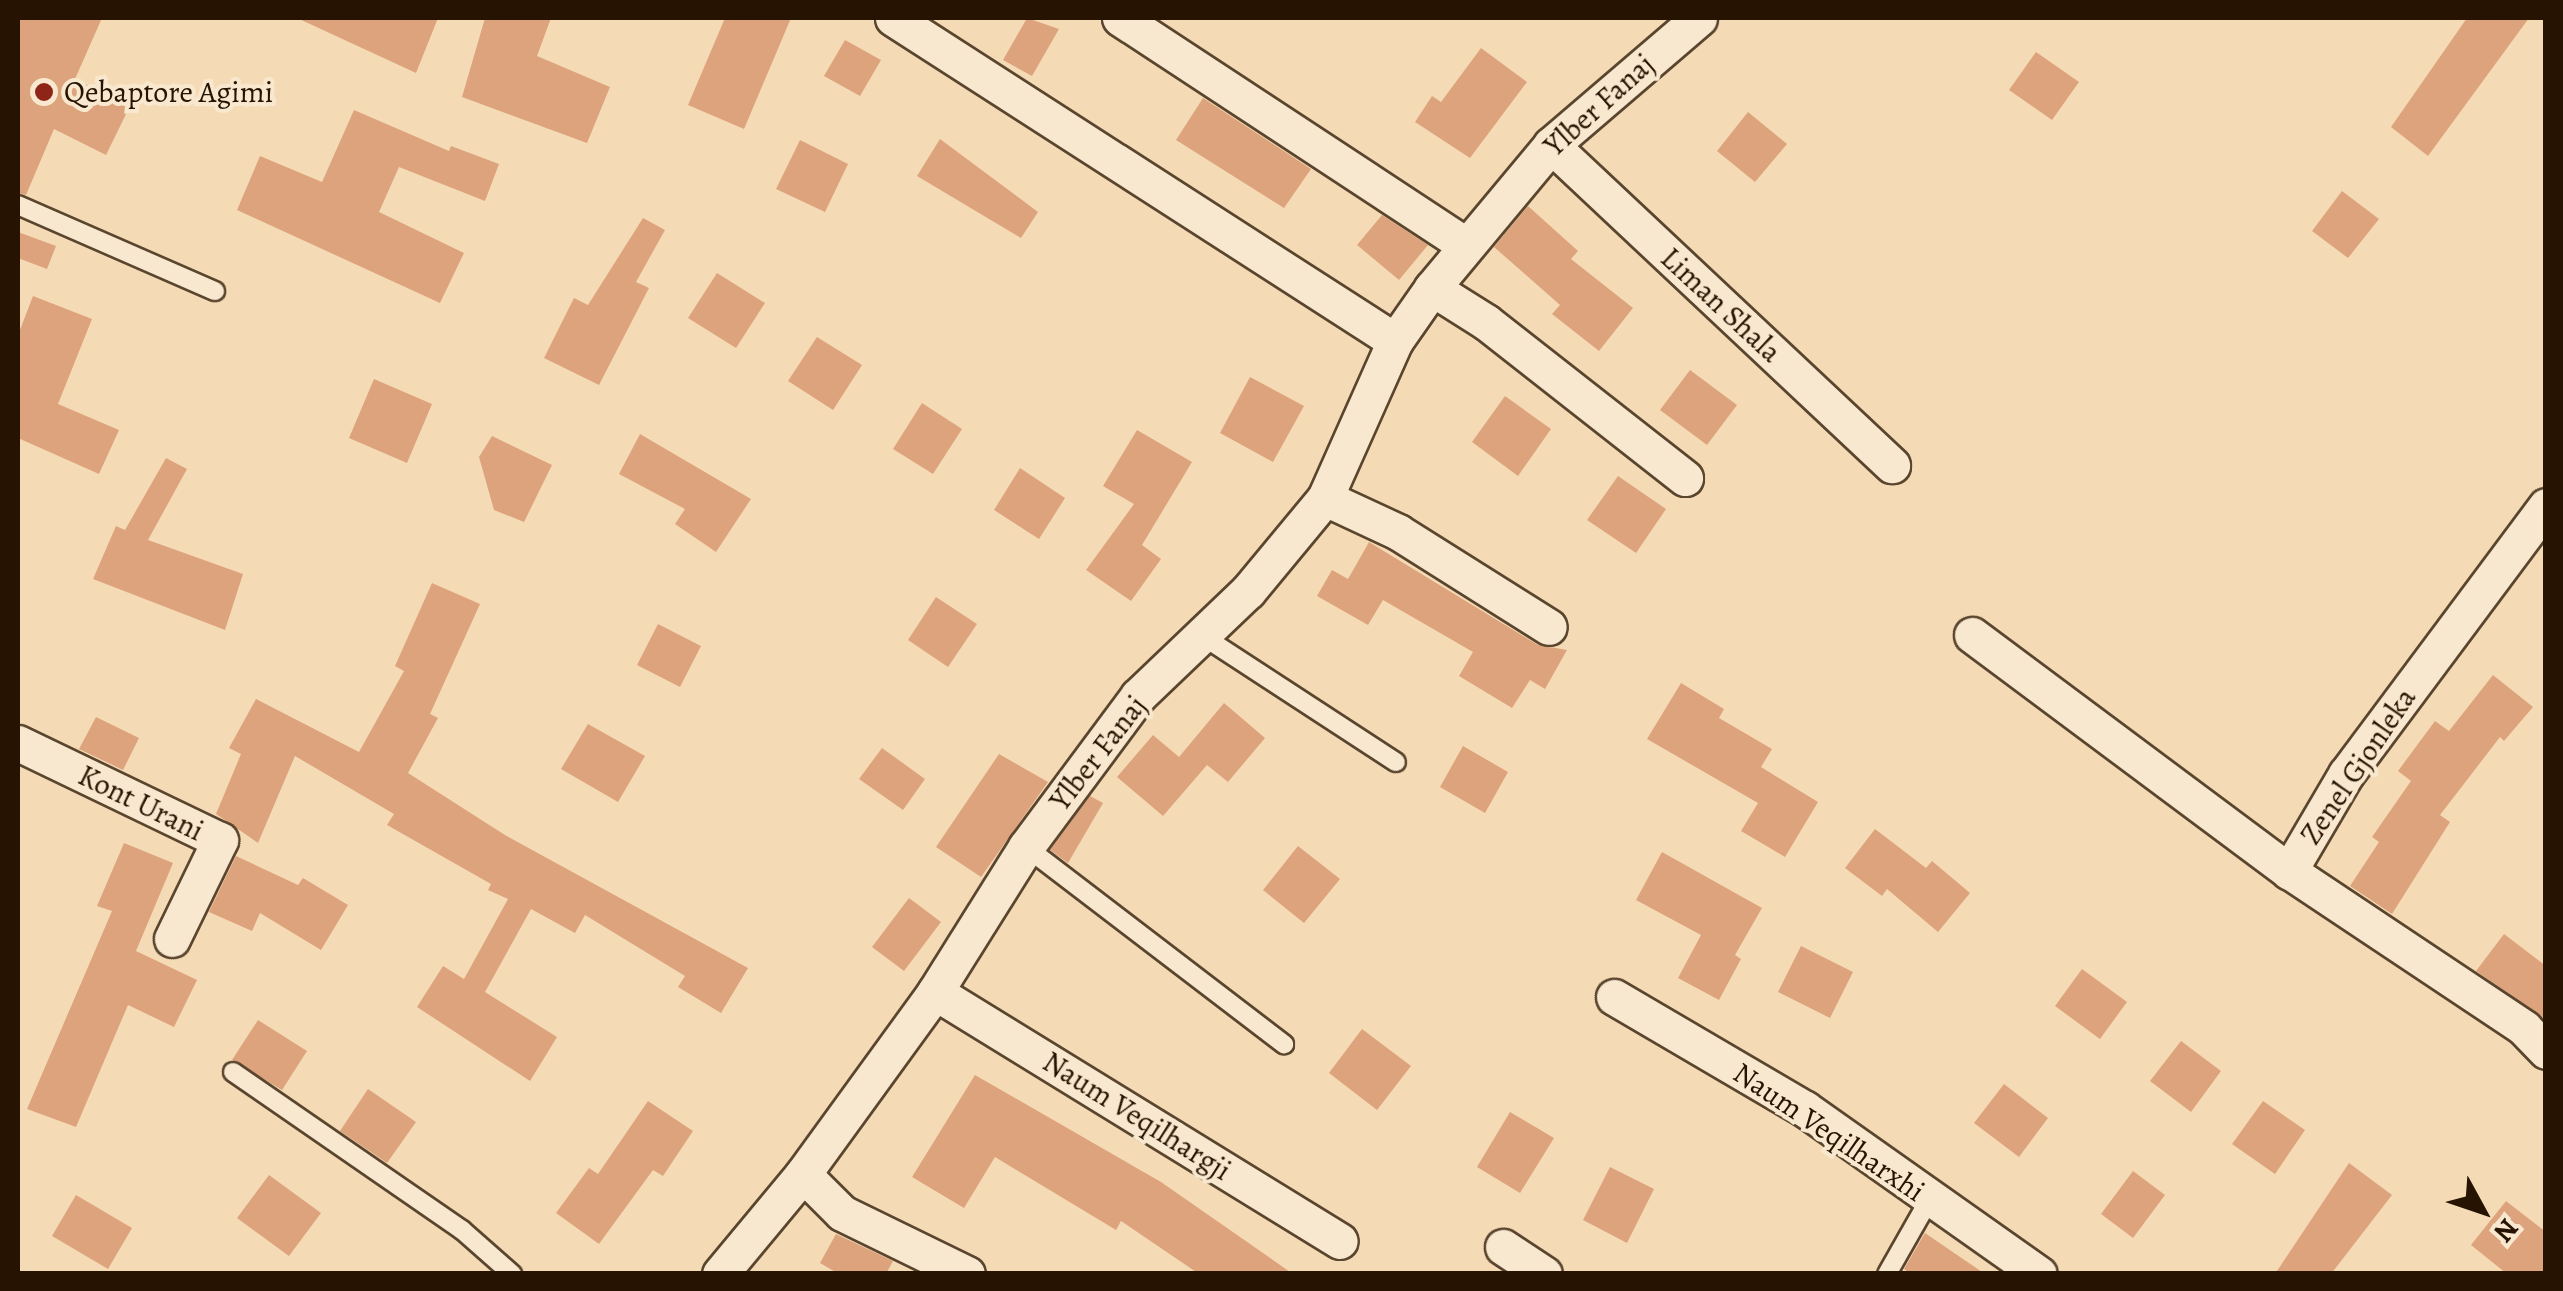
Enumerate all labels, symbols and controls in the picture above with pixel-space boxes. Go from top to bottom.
street label: Ylber Fanaj [1536,46,1662,164]
place label: Qebaptore Agimi [64,74,273,110]
marker: Qebaptore Agimi [33,81,55,103]
street label: Liman Shala [1653,240,1789,370]
street label: Zenel Gjonleka [2292,681,2424,851]
street label: Ylber Fanaj [1042,688,1154,818]
street label: Kont Urani [72,757,210,849]
street label: Naum Veqilhargji [1036,1044,1238,1188]
street label: Naum Veqilharxhi [1726,1055,1932,1209]
north arrow [2433,1161,2533,1261]
text: N [2485,1210,2527,1250]

